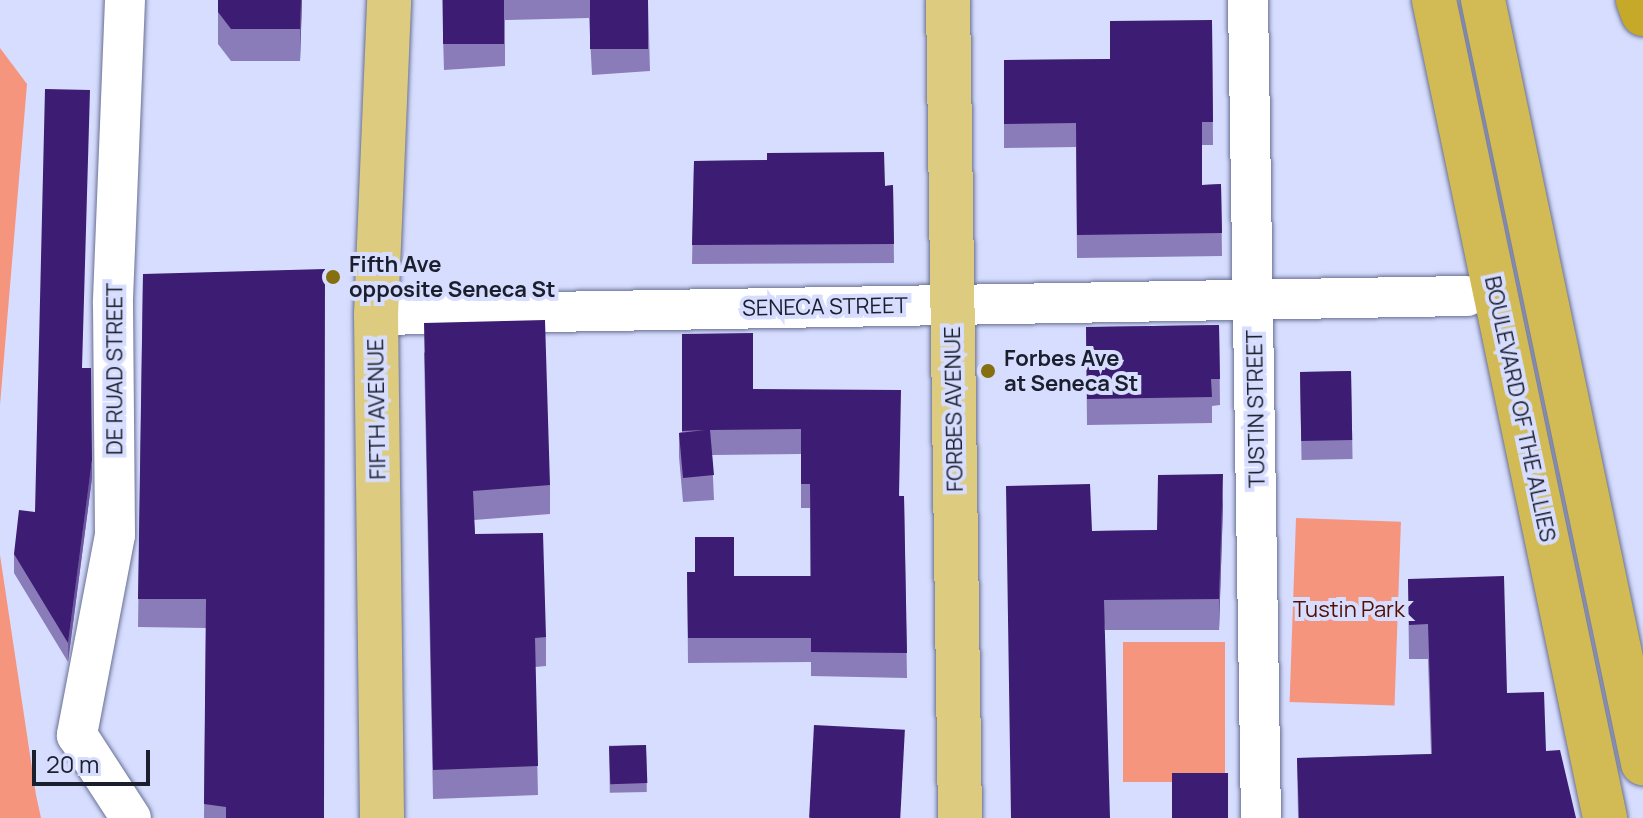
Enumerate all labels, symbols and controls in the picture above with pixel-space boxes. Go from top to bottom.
place label: Fifth Ave opposite Seneca St [349,251,555,302]
marker: Fifth Ave opposite Seneca St [324,268,342,286]
street label: BOULEVARD OF THE ALLIES [1479,274,1561,544]
street label: DE RUAD STREET [102,283,128,455]
street label: SENECA STREET [742,292,908,322]
street label: FORBES AVENUE [939,326,969,492]
street label: TUSTIN STREET [1241,330,1271,488]
street label: FIFTH AVENUE [363,338,391,480]
place label: Forbes Ave at Seneca St [1004,345,1138,396]
marker: Forbes Ave at Seneca St [979,362,997,380]
park label: Tustin Park [1293,597,1405,623]
scale bar [36,734,154,784]
text: 20 m [46,747,99,780]

